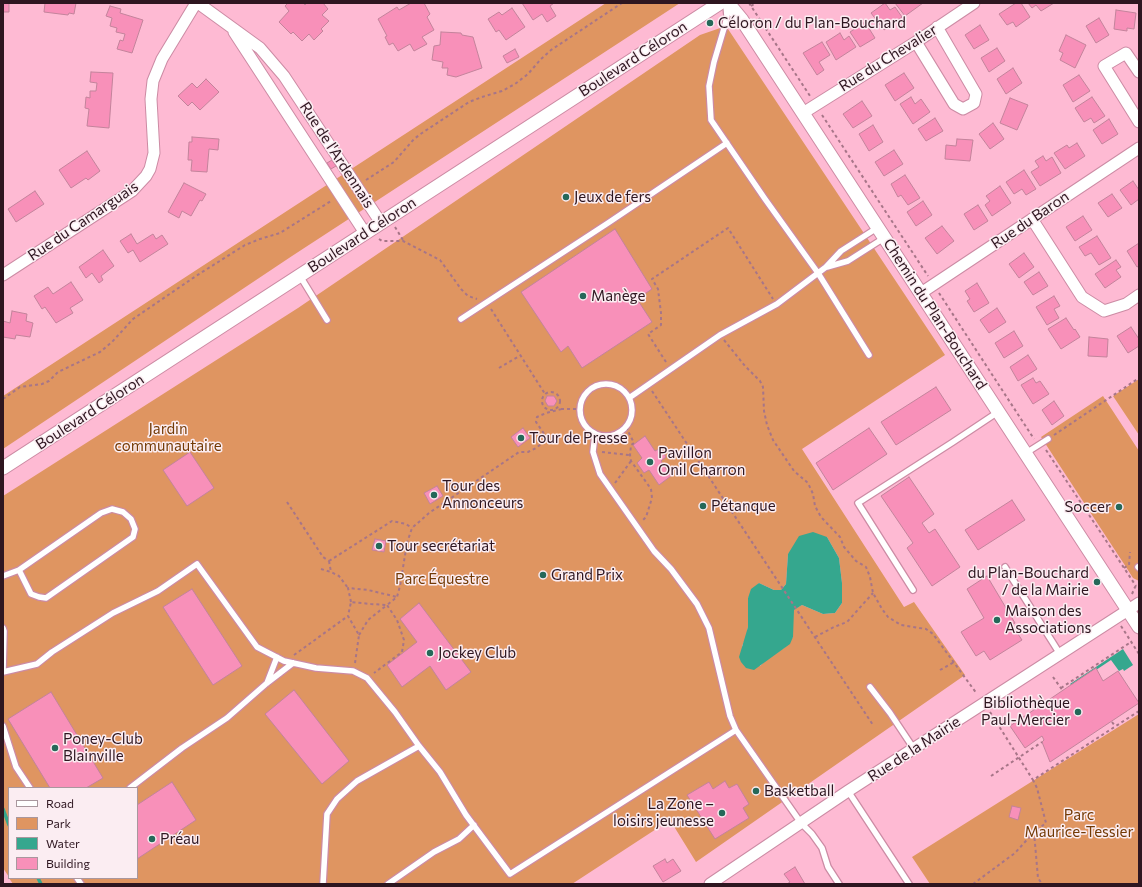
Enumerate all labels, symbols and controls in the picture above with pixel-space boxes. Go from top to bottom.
place label: Céloron / du Plan-Bouchard [718,14,906,32]
street label: Boulevard Céloron [575,17,691,101]
marker: Céloron / du Plan-Bouchard [705,18,715,28]
street label: Rue du Chevalier [835,21,941,95]
street label: Rue de l'Ardennais [296,99,378,211]
street label: Rue du Camarguais [24,177,142,265]
street label: Rue du Baron [988,187,1072,253]
place label: Jeux de fers [574,188,651,206]
marker: Jeux de fers [561,192,571,202]
street label: Boulevard Céloron [304,193,420,277]
street label: Chemin du Plan-Bouchard [879,235,991,393]
place label: Manège [591,287,645,305]
marker: Manège [578,291,588,301]
street label: Boulevard Céloron [32,370,148,454]
park label: Jardin communautaire [114,420,222,455]
place label: Tour de Presse [529,429,628,447]
marker: Tour de Presse [516,433,526,443]
place label: Pavillon Onil Charron [658,444,745,479]
marker: Pavillon Onil Charron [645,457,655,467]
place label: Tour des Annonceurs [442,477,523,512]
marker: Tour des Annonceurs [429,490,439,500]
place label: Pétanque [711,497,776,515]
place label: Soccer [1065,498,1111,516]
marker: Pétanque [698,501,708,511]
marker: Soccer [1114,502,1124,512]
place label: Tour secrétariat [387,537,495,555]
marker: Tour secrétariat [374,541,384,551]
place label: du Plan-Bouchard / de la Mairie [968,564,1089,599]
place label: Grand Prix [551,566,623,584]
park label: Parc Équestre [395,570,489,588]
marker: Grand Prix [538,570,548,580]
marker: du Plan-Bouchard / de la Mairie [1092,577,1102,587]
place label: Maison des Associations [1005,602,1091,637]
marker: Maison des Associations [992,615,1002,625]
place label: Jockey Club [438,644,516,662]
marker: Jockey Club [425,648,435,658]
place label: Bibliothèque Paul-Mercier [981,694,1070,729]
marker: Bibliothèque Paul-Mercier [1073,707,1083,717]
street label: Rue de la Mairie [864,712,964,786]
place label: Poney-Club Blainville [63,730,143,765]
marker: Poney-Club Blainville [50,743,60,753]
place label: Basketball [764,782,834,800]
marker: Basketball [751,786,761,796]
legend [8,787,138,879]
place label: La Zone – loisirs jeunesse [613,795,714,830]
text: Road [46,796,74,810]
park label: Parc Maurice-Tessier [1025,806,1133,841]
marker: La Zone – loisirs jeunesse [717,808,727,818]
text: Park [46,816,71,830]
place label: Préau [160,830,199,848]
marker: Préau [147,834,157,844]
text: Water [46,836,80,850]
text: Building [46,856,90,870]

